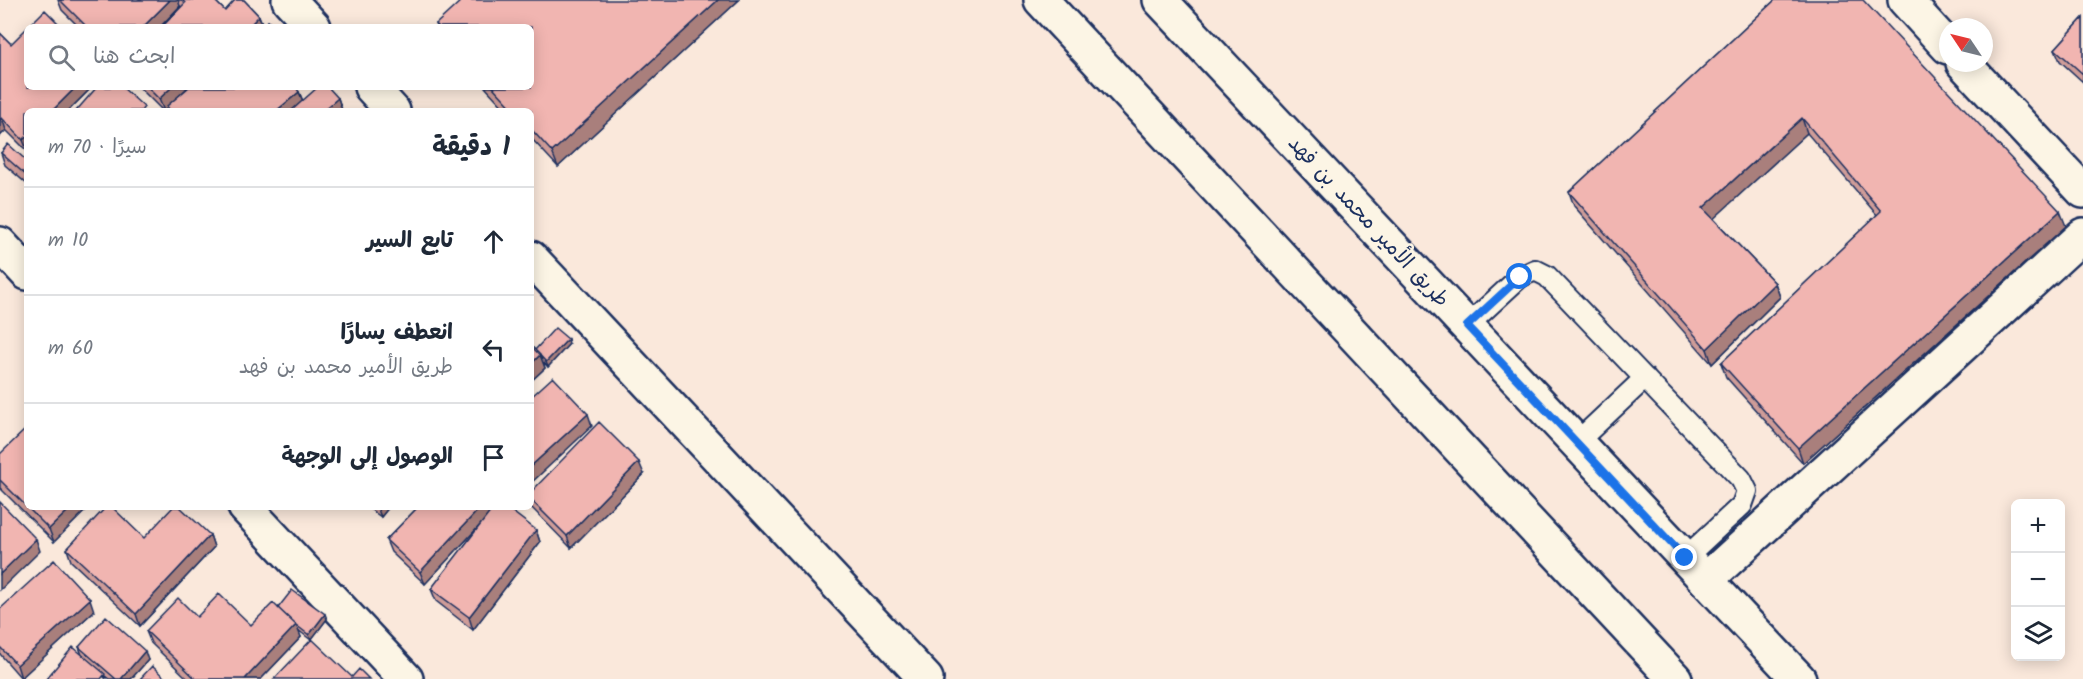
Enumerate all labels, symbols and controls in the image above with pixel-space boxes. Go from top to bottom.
north arrow [1939,18,1993,72]
search box [24,24,534,90]
text: ابحث هنا [93,40,175,75]
icon: search [45,41,78,74]
text: 1 دقيقة [432,127,510,169]
street label: طريق الأمير محمد بن فهد [1279,128,1457,316]
text: سيرًا · 70 m [48,132,147,164]
text: تابع السير [366,224,453,259]
text: 10 m [48,225,88,257]
icon: ahead [477,225,510,258]
route start [1506,263,1532,289]
text: انعطف يسارًا [341,316,453,351]
text: 60 m [48,333,93,365]
icon: left [477,333,510,366]
text: طريق الأمير محمد بن فهد [239,352,453,384]
text: الوصول إلى الوجهة [281,440,453,475]
icon: arrive [477,441,510,474]
map controls [2011,499,2065,661]
button: + [2011,499,2065,553]
route end [1671,544,1697,570]
button: − [2011,553,2065,607]
button: layers [2011,607,2065,661]

